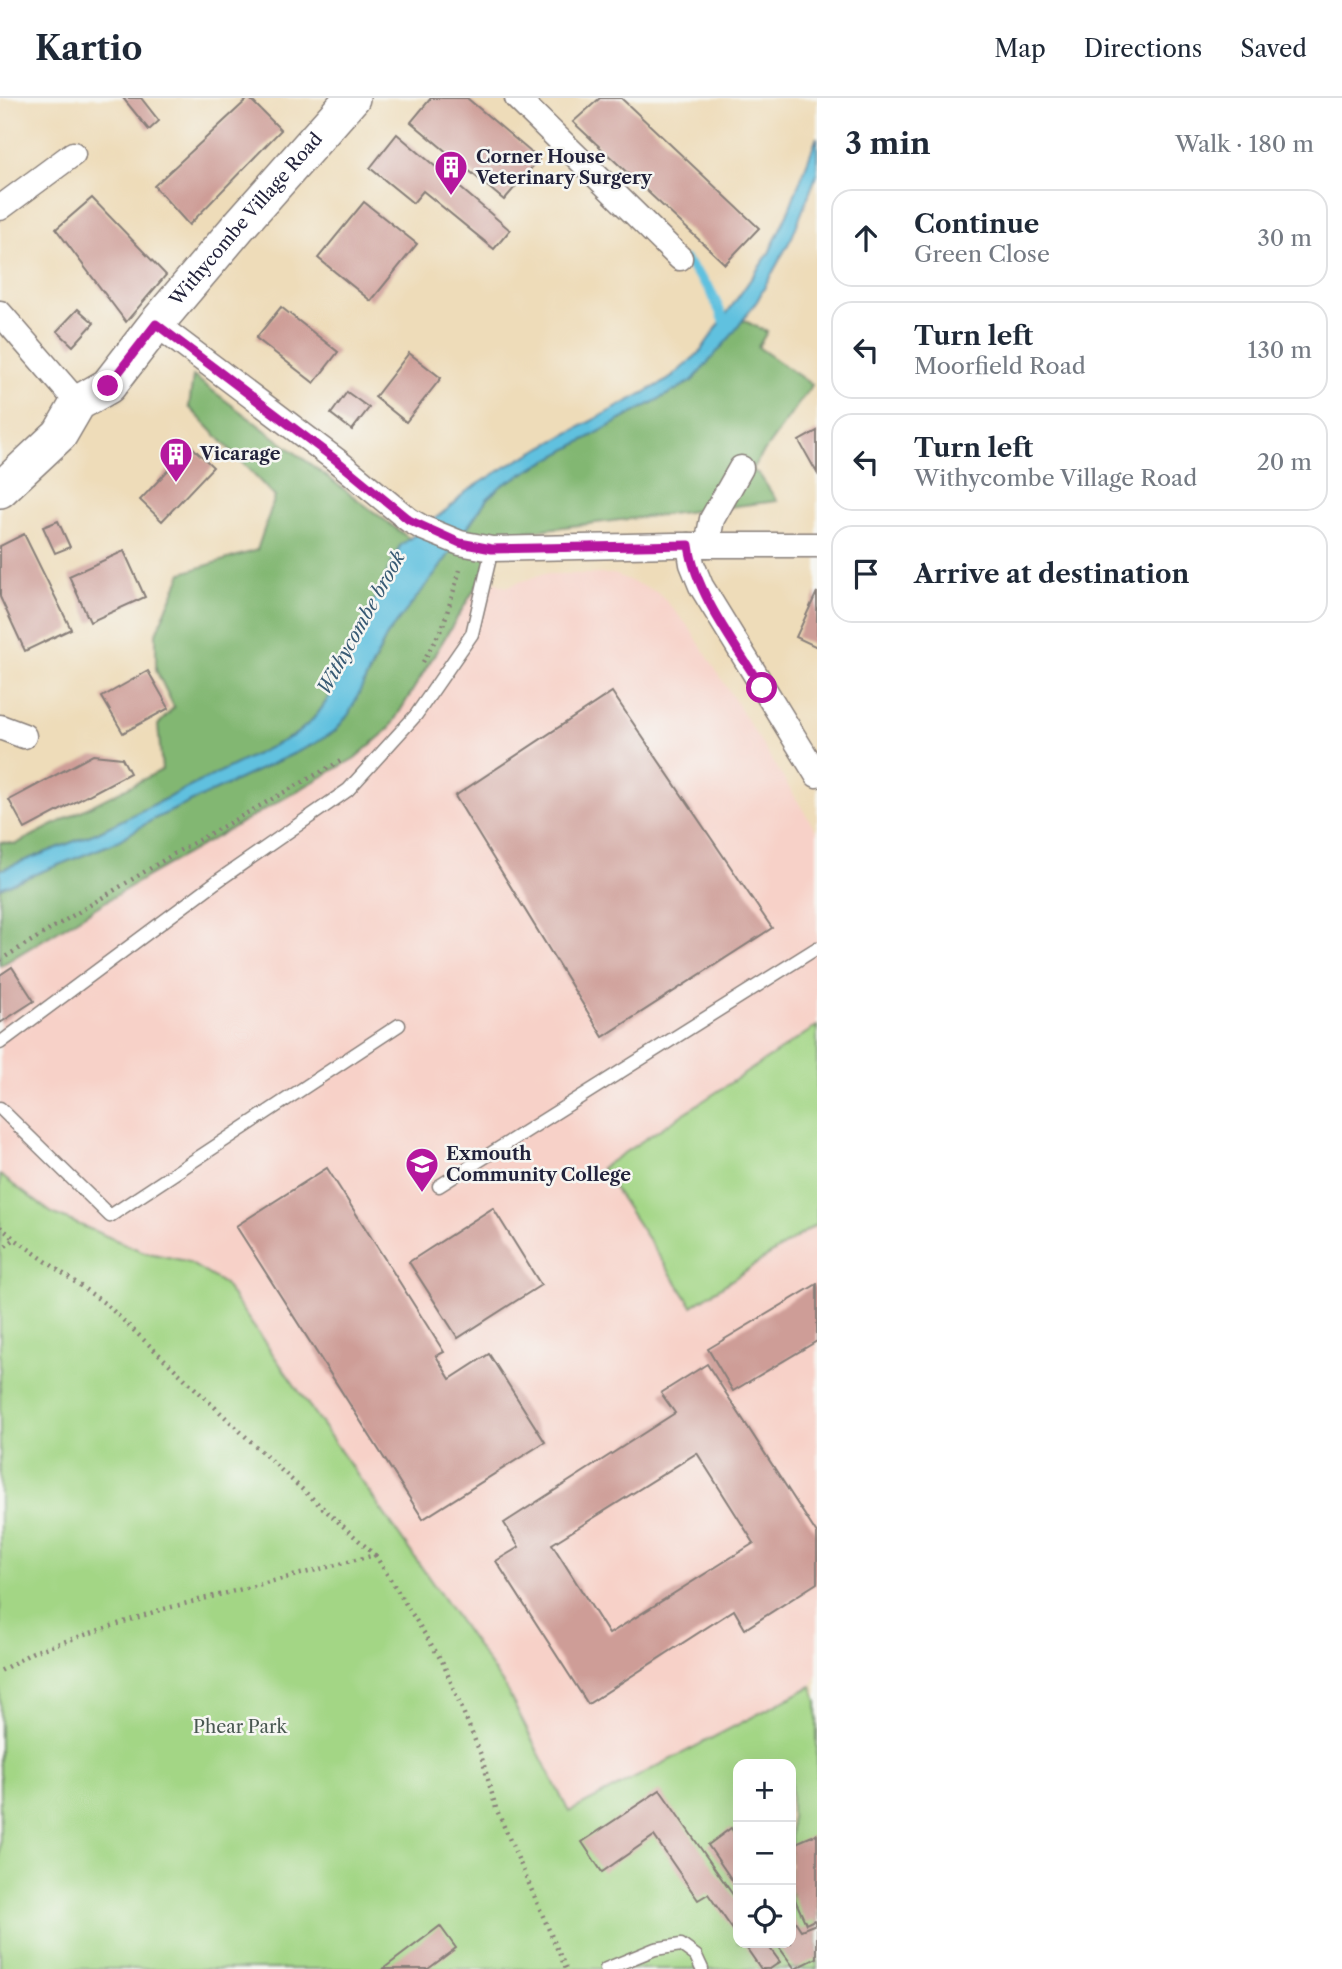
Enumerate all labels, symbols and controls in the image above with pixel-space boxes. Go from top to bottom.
text: Kartio [35,28,143,69]
text: Map [994,34,1046,63]
text: Directions [1084,34,1202,63]
text: Saved [1240,34,1307,63]
text: 3 min [845,125,931,162]
street label: Withycombe Village Road [165,128,327,311]
text: Walk · 180 m [1175,130,1314,158]
place label: Corner House Veterinary Surgery [475,146,653,189]
building icon: Corner House Veterinary Surgery [432,148,470,197]
text: Continue [914,208,1039,240]
icon: ahead [847,219,885,257]
text: 30 m [1257,224,1312,252]
text: Green Close [914,240,1050,268]
text: Turn left [914,320,1033,352]
icon: left [847,331,885,369]
text: 130 m [1248,336,1312,364]
text: Moorfield Road [914,352,1086,380]
route end [92,370,123,401]
text: Turn left [914,432,1033,464]
building icon: Vicarage [157,435,195,484]
place label: Vicarage [199,443,281,465]
icon: left [847,443,885,481]
text: 20 m [1257,448,1312,476]
text: Withycombe Village Road [914,464,1197,492]
water label: Withycombe brook [312,547,410,699]
icon: arrive [847,555,885,593]
text: Arrive at destination [914,558,1189,590]
route start [746,672,777,703]
place label: Exmouth Community College [446,1143,631,1186]
school or university icon: Exmouth Community College [403,1145,441,1194]
park label: Phear Park [193,1716,289,1738]
map controls [733,1759,796,1948]
button: + [733,1759,796,1822]
button: − [733,1822,796,1885]
button: locate [733,1885,796,1948]

